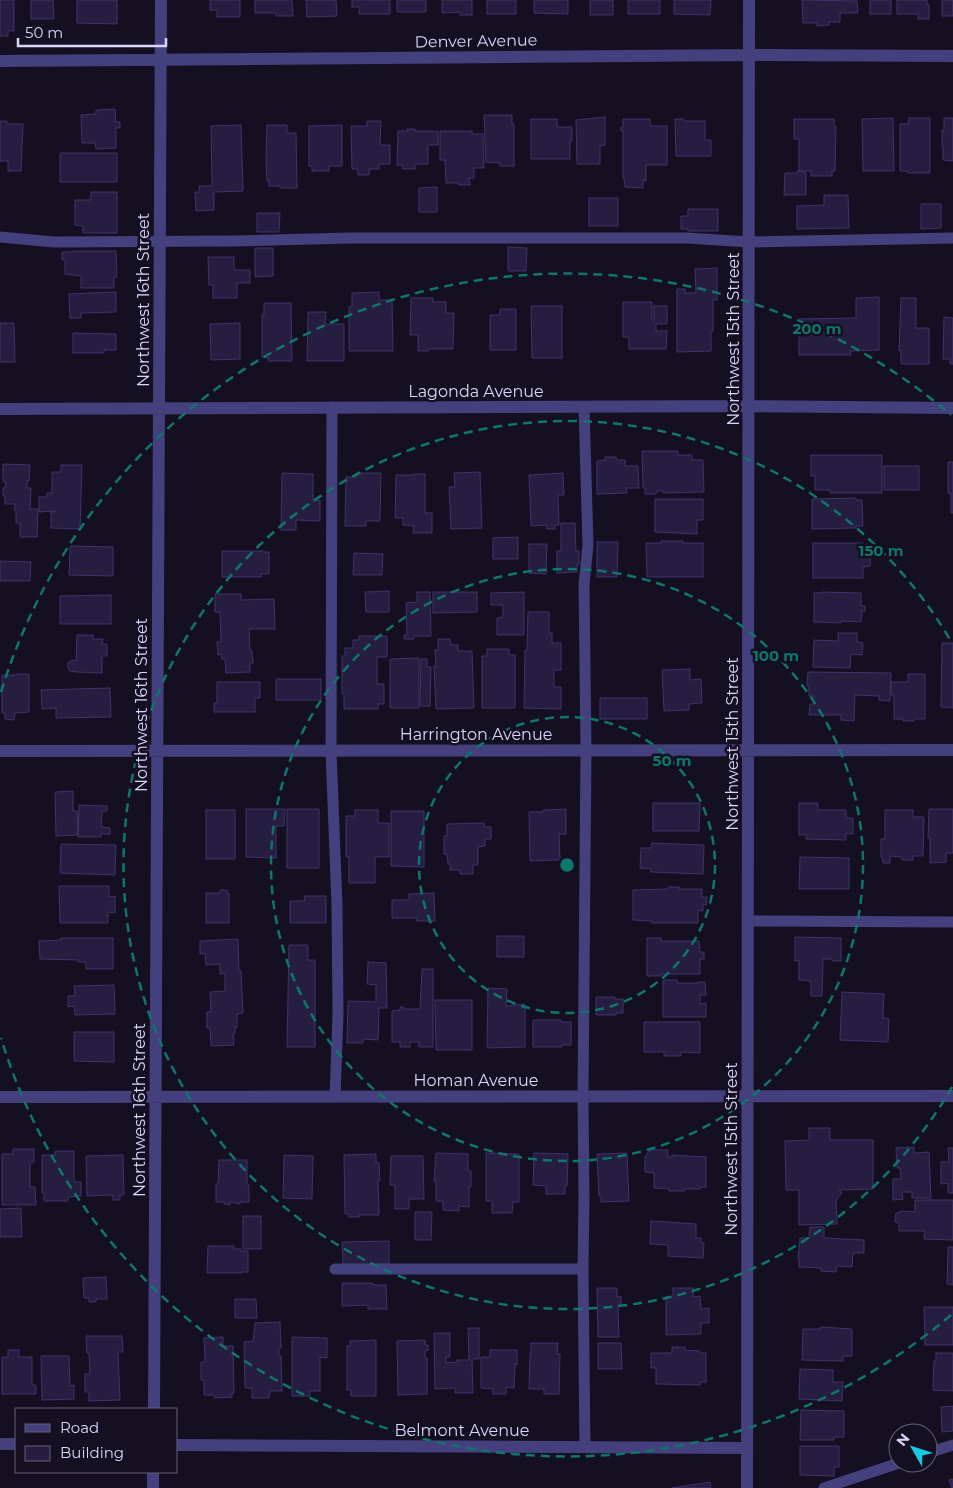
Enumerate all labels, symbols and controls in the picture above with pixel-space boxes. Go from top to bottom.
scale bar [18,15,165,47]
text: 50 m [25,23,63,42]
street label: Denver Avenue [415,30,537,52]
street label: Northwest 16th Street [134,212,153,387]
street label: Northwest 15th Street [724,252,743,426]
text: 200 m [792,319,842,338]
street label: Lagonda Avenue [408,382,544,401]
text: 150 m [859,541,903,560]
street label: Northwest 16th Street [132,617,151,792]
text: 100 m [753,646,799,665]
street label: Northwest 15th Street [723,657,742,831]
street label: Harrington Avenue [400,725,552,744]
text: 50 m [652,751,692,770]
centre of rings [558,856,576,874]
street label: Northwest 16th Street [130,1022,149,1197]
street label: Northwest 15th Street [722,1062,741,1236]
street label: Homan Avenue [414,1071,538,1090]
legend [15,1408,178,1473]
text: Road [60,1418,99,1437]
street label: Belmont Avenue [395,1421,529,1440]
north arrow [888,1423,938,1473]
text: N [892,1430,913,1450]
text: Building [60,1443,124,1462]

